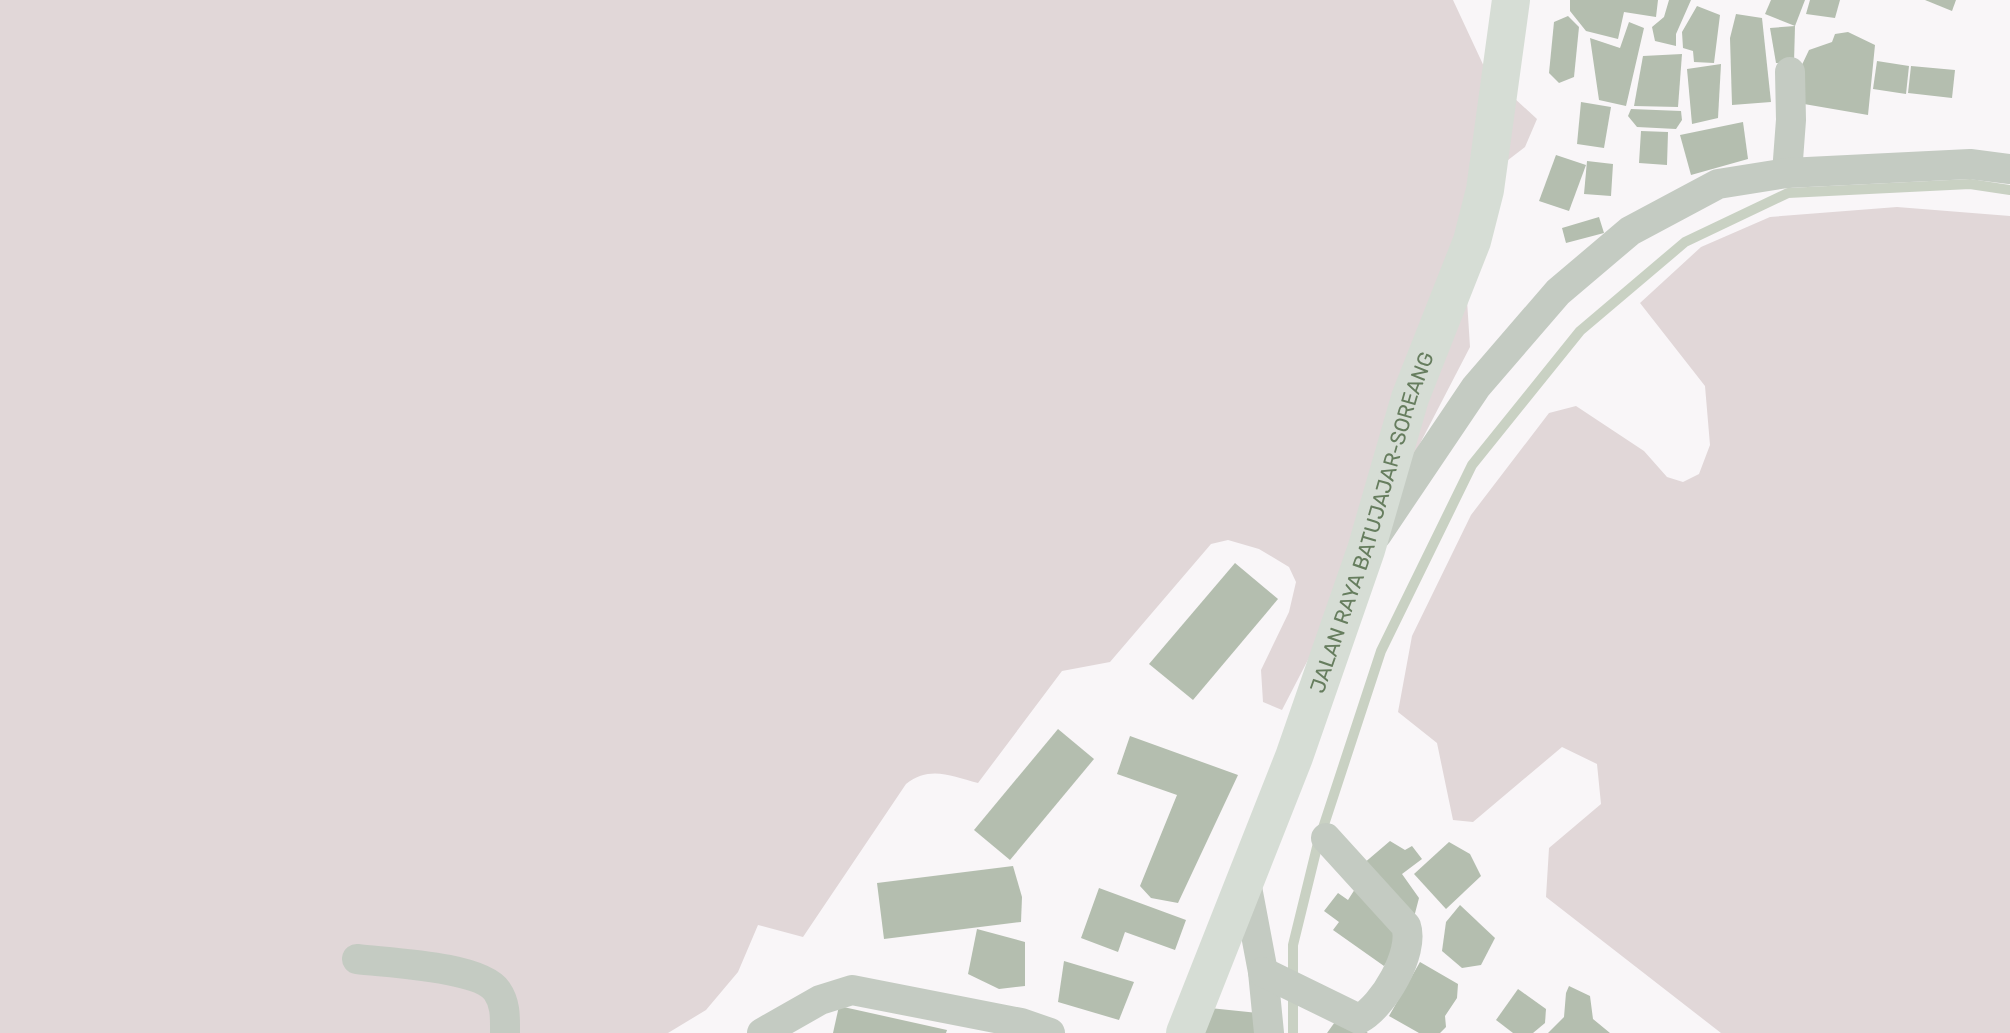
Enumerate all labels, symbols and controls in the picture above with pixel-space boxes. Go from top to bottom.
street label: JALAN RAYA BATUJAJAR-SOREANG [1304,348,1439,696]

